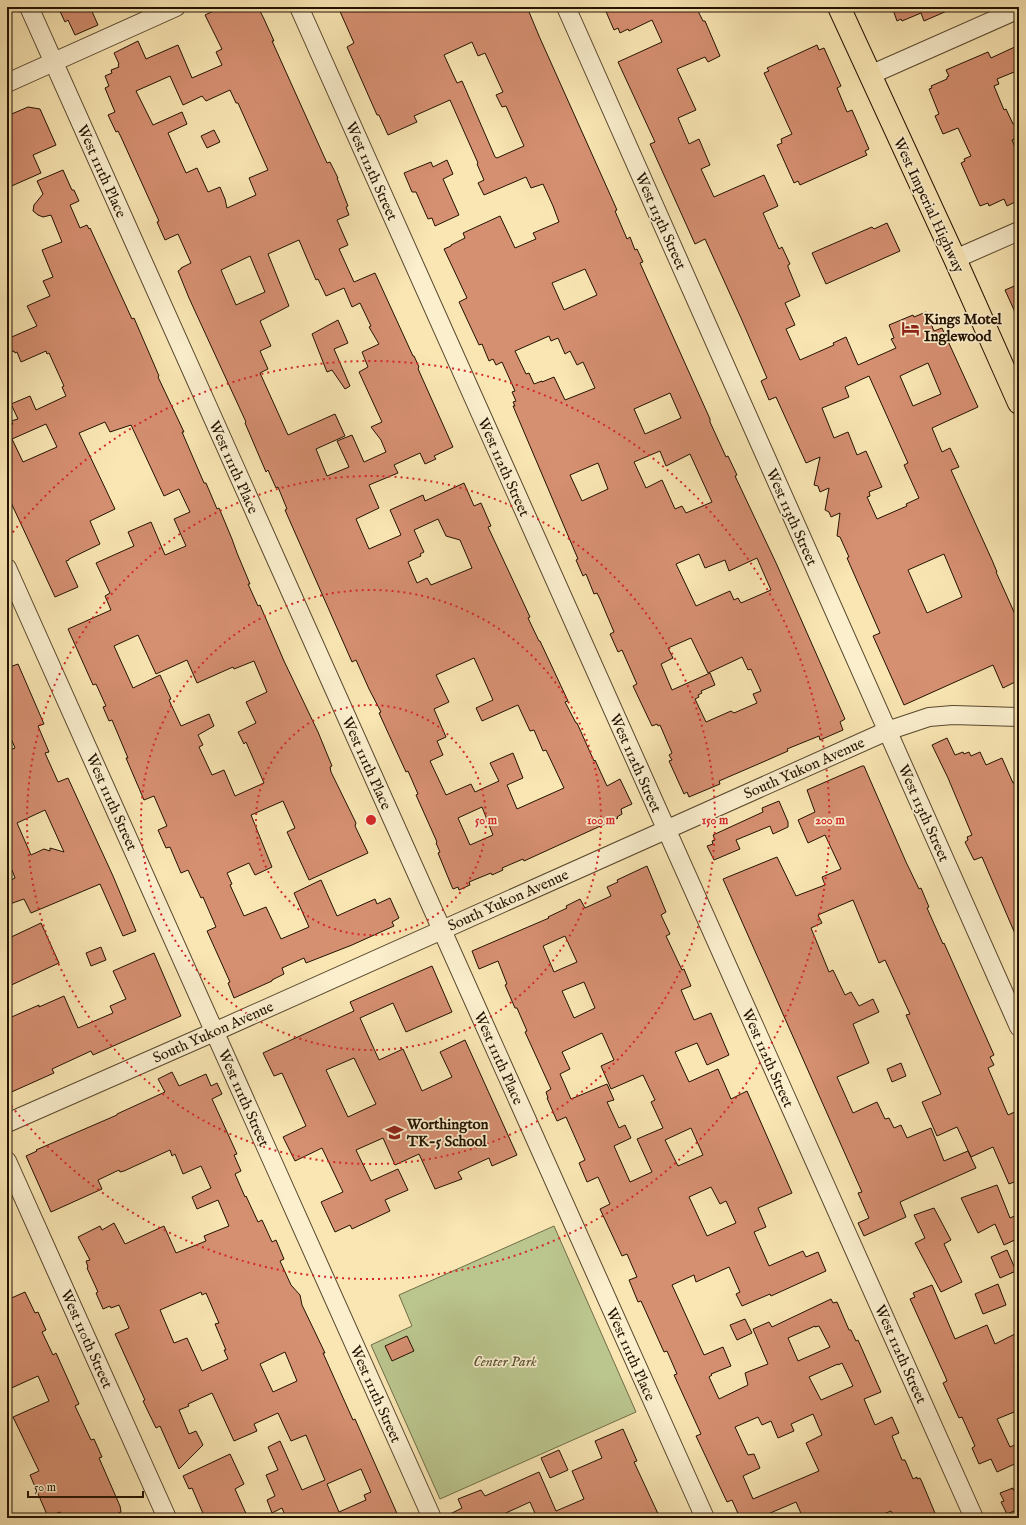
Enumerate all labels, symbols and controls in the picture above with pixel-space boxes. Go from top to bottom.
street label: West 112th Street [341,119,402,223]
street label: West 111th Place [73,122,131,221]
street label: West Imperial Highway [889,135,968,276]
street label: West 113th Street [631,170,690,273]
place label: Kings Motel Inglewood [924,310,1003,346]
hotel icon: Kings Motel Inglewood [901,318,921,338]
street label: West 112th Street [473,415,534,519]
street label: West 111th Place [205,418,263,517]
street label: West 113th Street [762,466,821,569]
street label: West 112th Street [605,711,666,815]
street label: West 111th Place [338,714,396,813]
street label: South Yukon Avenue [741,733,868,804]
street label: West 111th Street [82,751,141,854]
street label: West 113th Street [894,762,953,865]
centre of rings [364,813,378,827]
text: 50 m [475,813,498,828]
text: 100 m [587,813,616,828]
text: 150 m [702,813,729,828]
text: 200 m [815,813,845,828]
street label: South Yukon Avenue [445,865,572,936]
street label: South Yukon Avenue [150,997,277,1068]
street label: West 112th Street [737,1006,798,1110]
street label: West 111th Place [470,1009,528,1108]
street label: West 111th Street [214,1047,273,1150]
place label: Worthington TK-5 School [406,1115,489,1151]
school or university icon: Worthington TK-5 School [384,1123,404,1143]
street label: West 110th Street [56,1287,117,1392]
street label: West 112th Street [870,1302,931,1406]
street label: West 111th Place [602,1305,660,1404]
street label: West 111th Street [346,1343,405,1446]
park label: Center Park [473,1352,537,1371]
scale bar [28,1473,143,1499]
text: 50 m [34,1480,56,1495]

